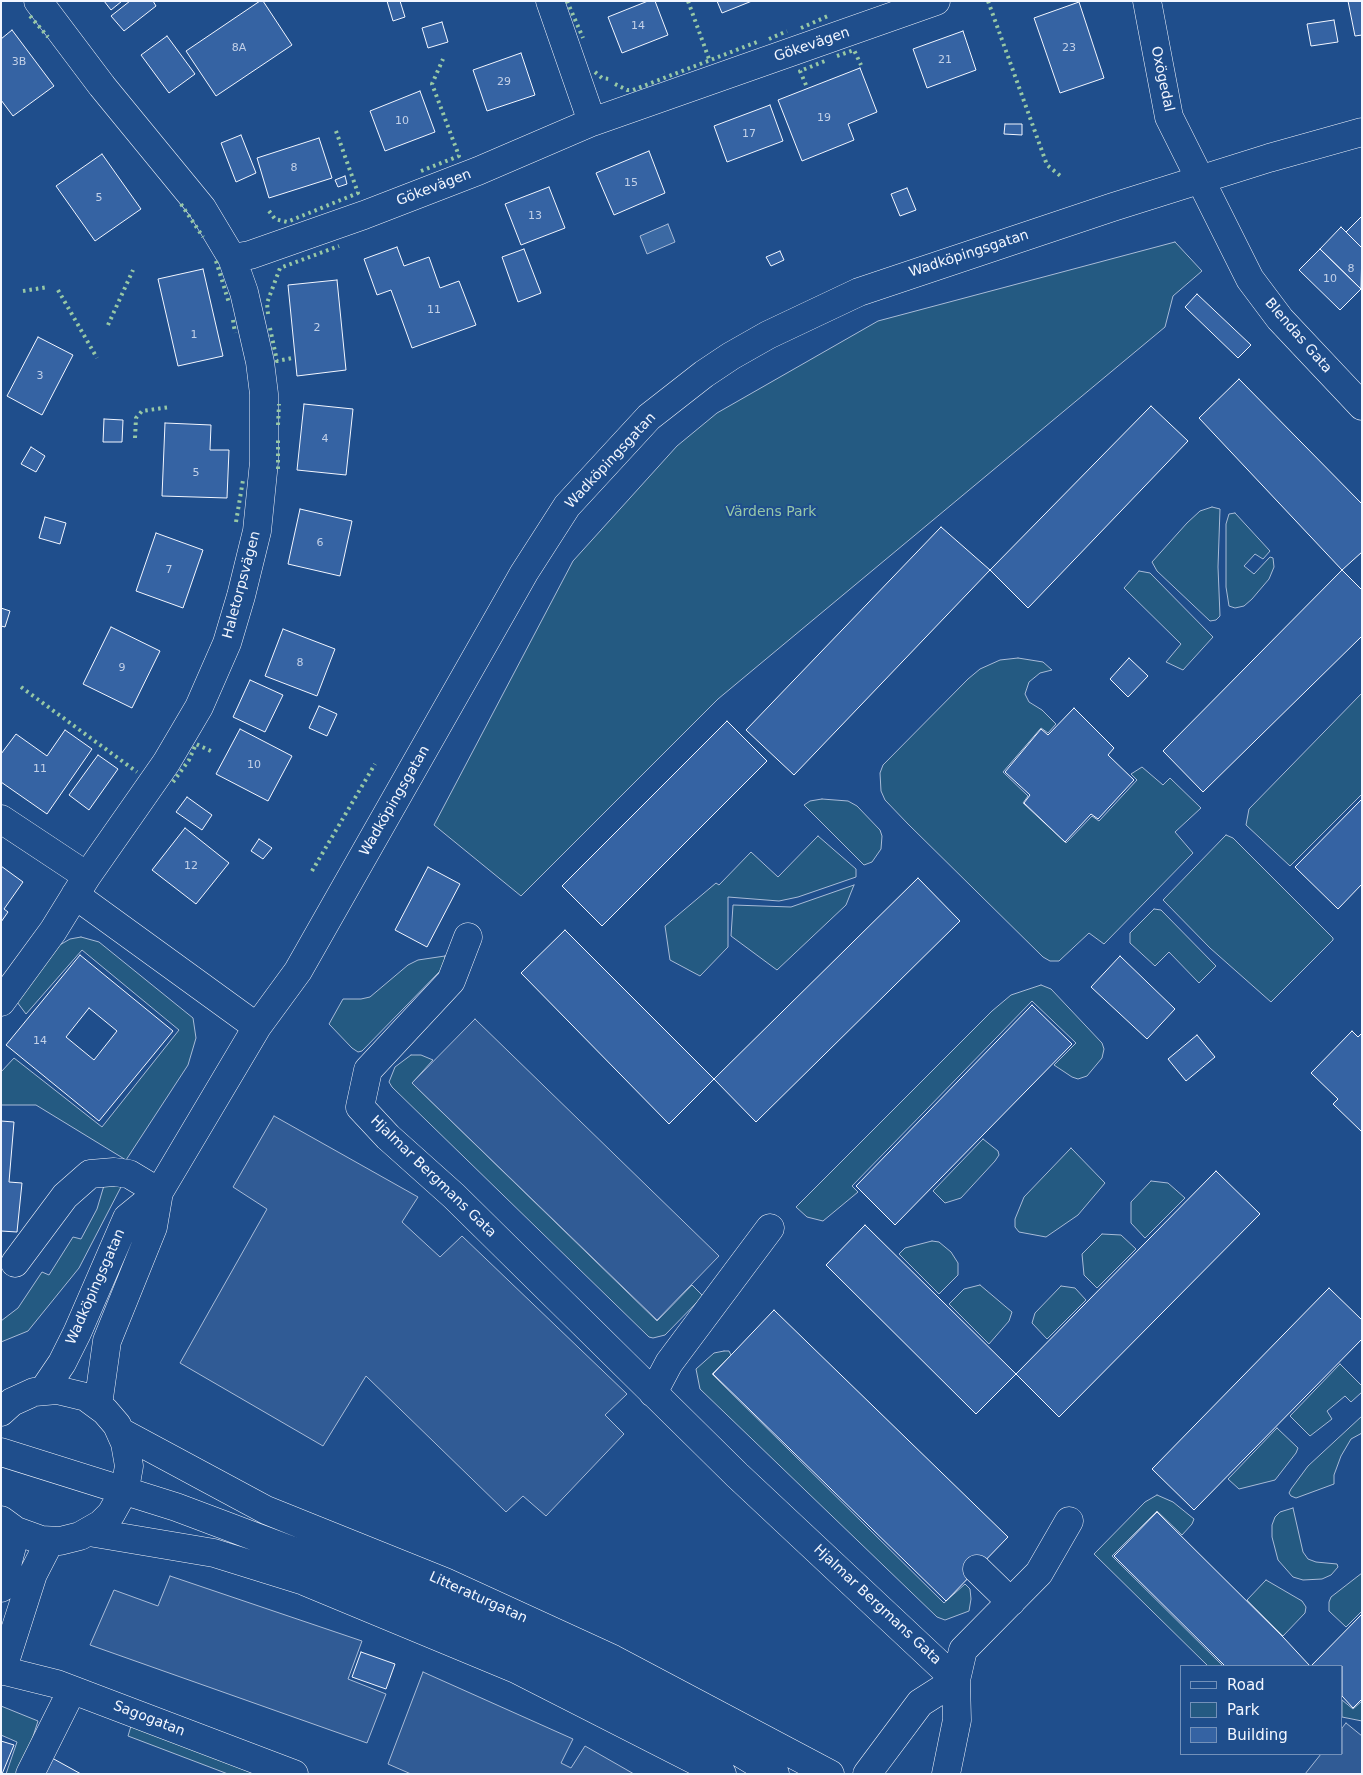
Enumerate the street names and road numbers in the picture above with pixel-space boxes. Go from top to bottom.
street label: Gökevägen [772,24,852,66]
street label: Oxögedal [1147,45,1177,113]
street label: Gökevägen [394,166,474,210]
street label: Wadköpingsgatan [907,227,1031,281]
street label: Blendas Gata [1261,295,1335,377]
street label: Wadköpingsgatan [562,410,660,512]
street label: Haletorpsvägen [220,529,264,641]
street label: Wadköpingsgatan [357,743,433,859]
street label: Hjalmar Bergmans Gata [367,1113,499,1241]
street label: Wadköpingsgatan [63,1227,129,1347]
street label: Hjalmar Bergmans Gata [810,1541,944,1669]
street label: Litteraturgatan [426,1569,530,1627]
street label: Sagogatan [111,1698,187,1740]

